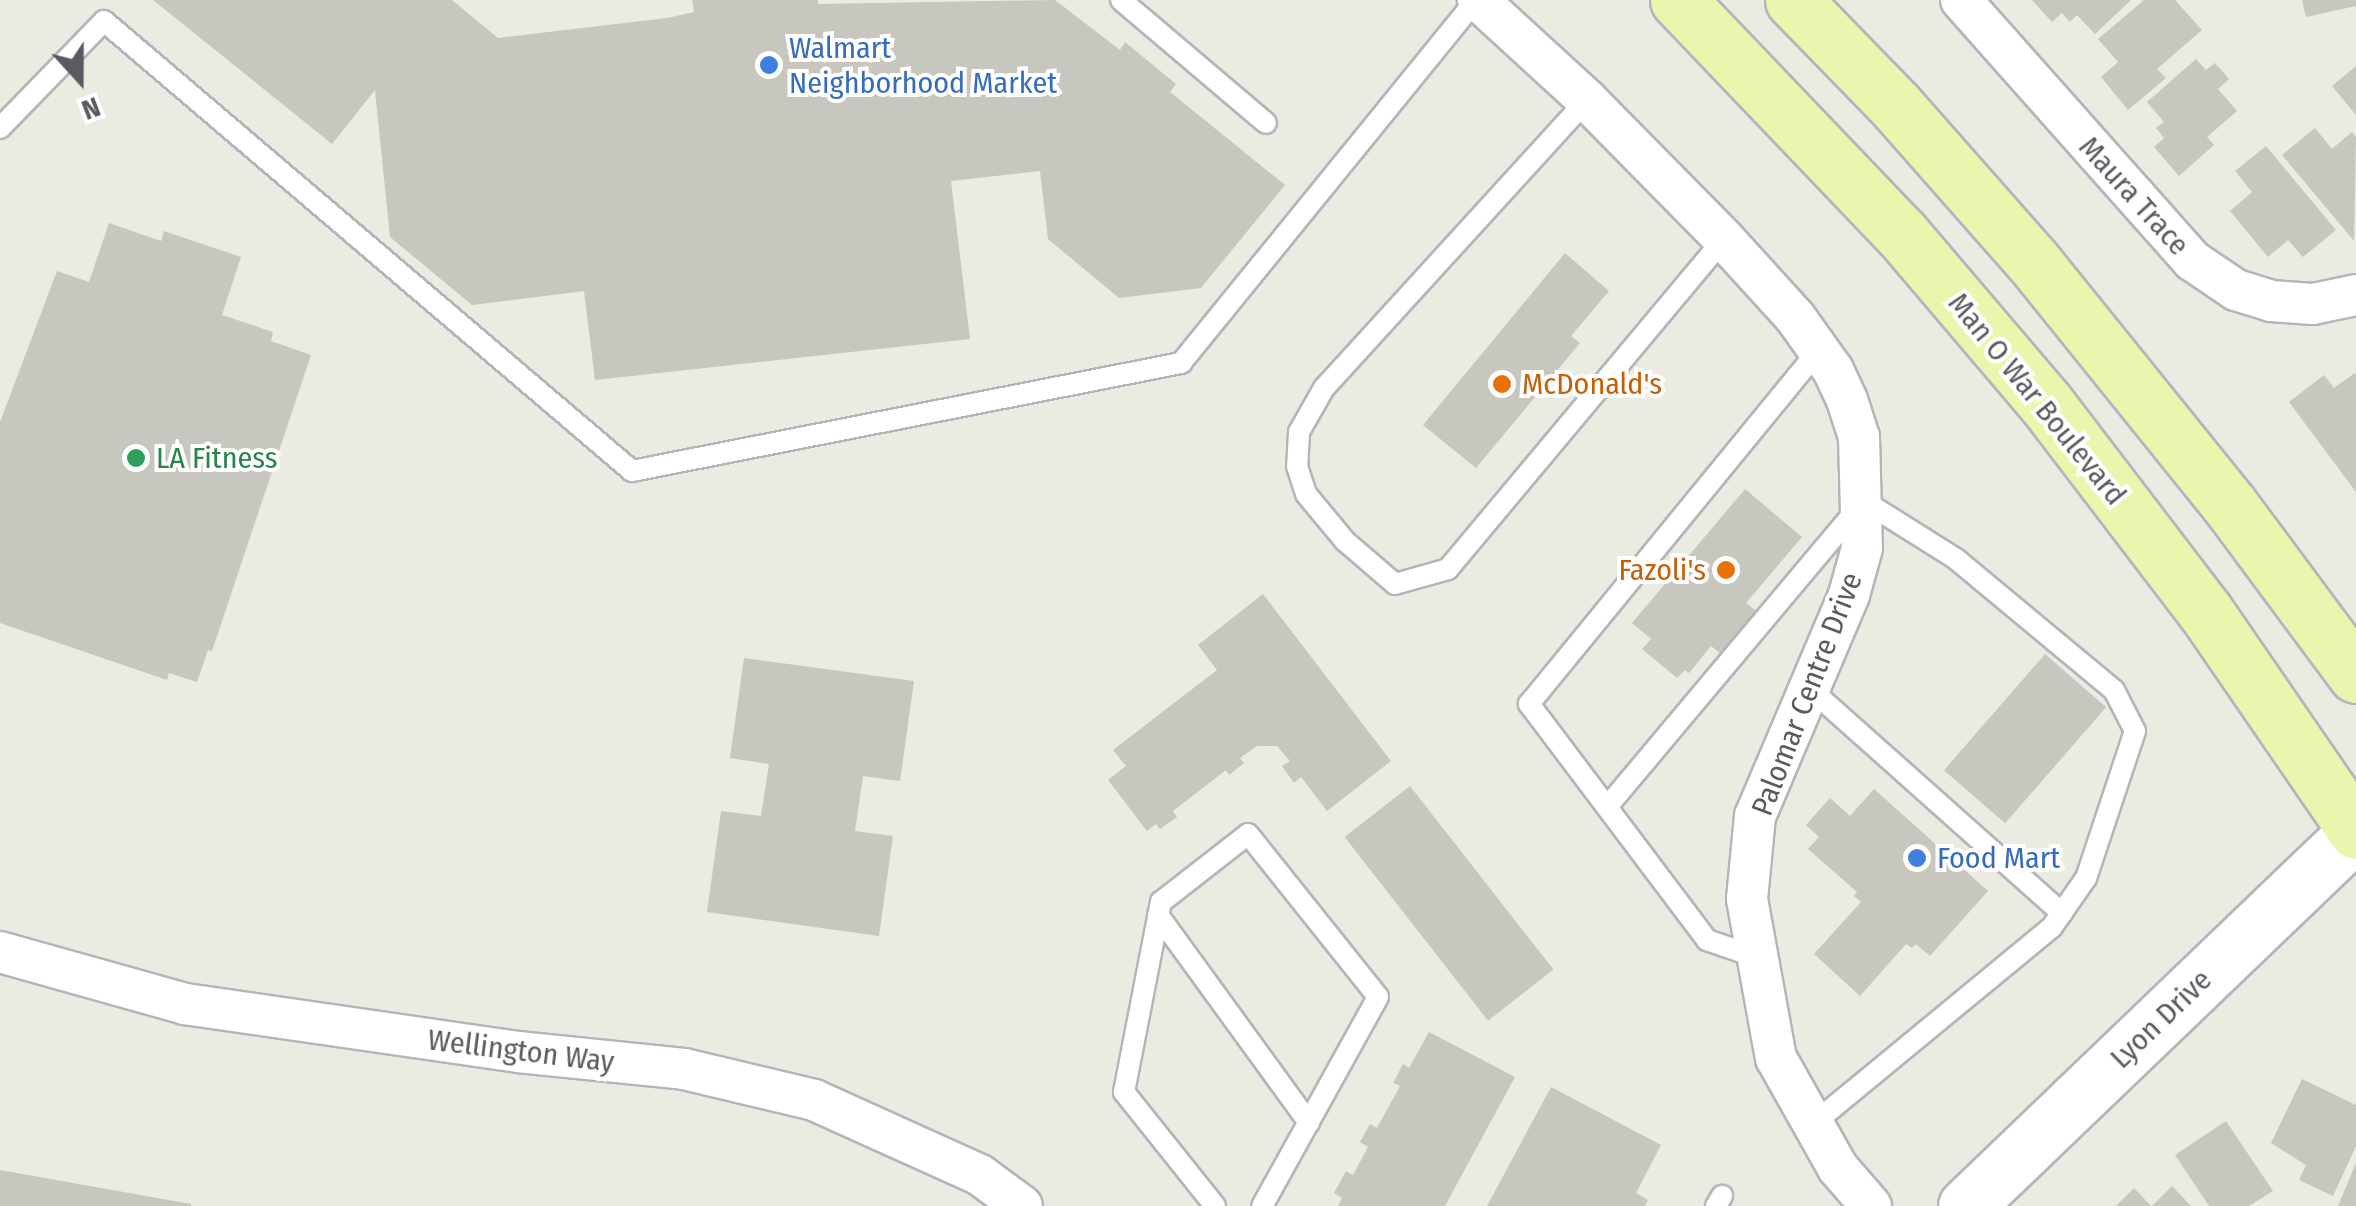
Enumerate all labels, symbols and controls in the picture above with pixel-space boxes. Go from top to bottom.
north arrow [30,30,130,130]
place label: Walmart Neighborhood Market [789,30,1057,100]
marker: Walmart Neighborhood Market [758,54,780,76]
text: N [77,90,105,127]
street label: Maura Trace [2071,129,2197,263]
street label: Man O War Boulevard [1940,286,2134,512]
place label: McDonald's [1522,366,1662,402]
marker: McDonald's [1491,373,1513,395]
place label: LA Fitness [156,440,278,476]
marker: LA Fitness [125,447,147,469]
place label: Fazoli's [1618,552,1706,588]
marker: Fazoli's [1715,559,1737,581]
street label: Palomar Centre Drive [1744,567,1870,821]
place label: Food Mart [1937,840,2060,876]
marker: Food Mart [1906,847,1928,869]
street label: Lyon Drive [2103,962,2219,1076]
street label: Wellington Way [426,1022,616,1080]

